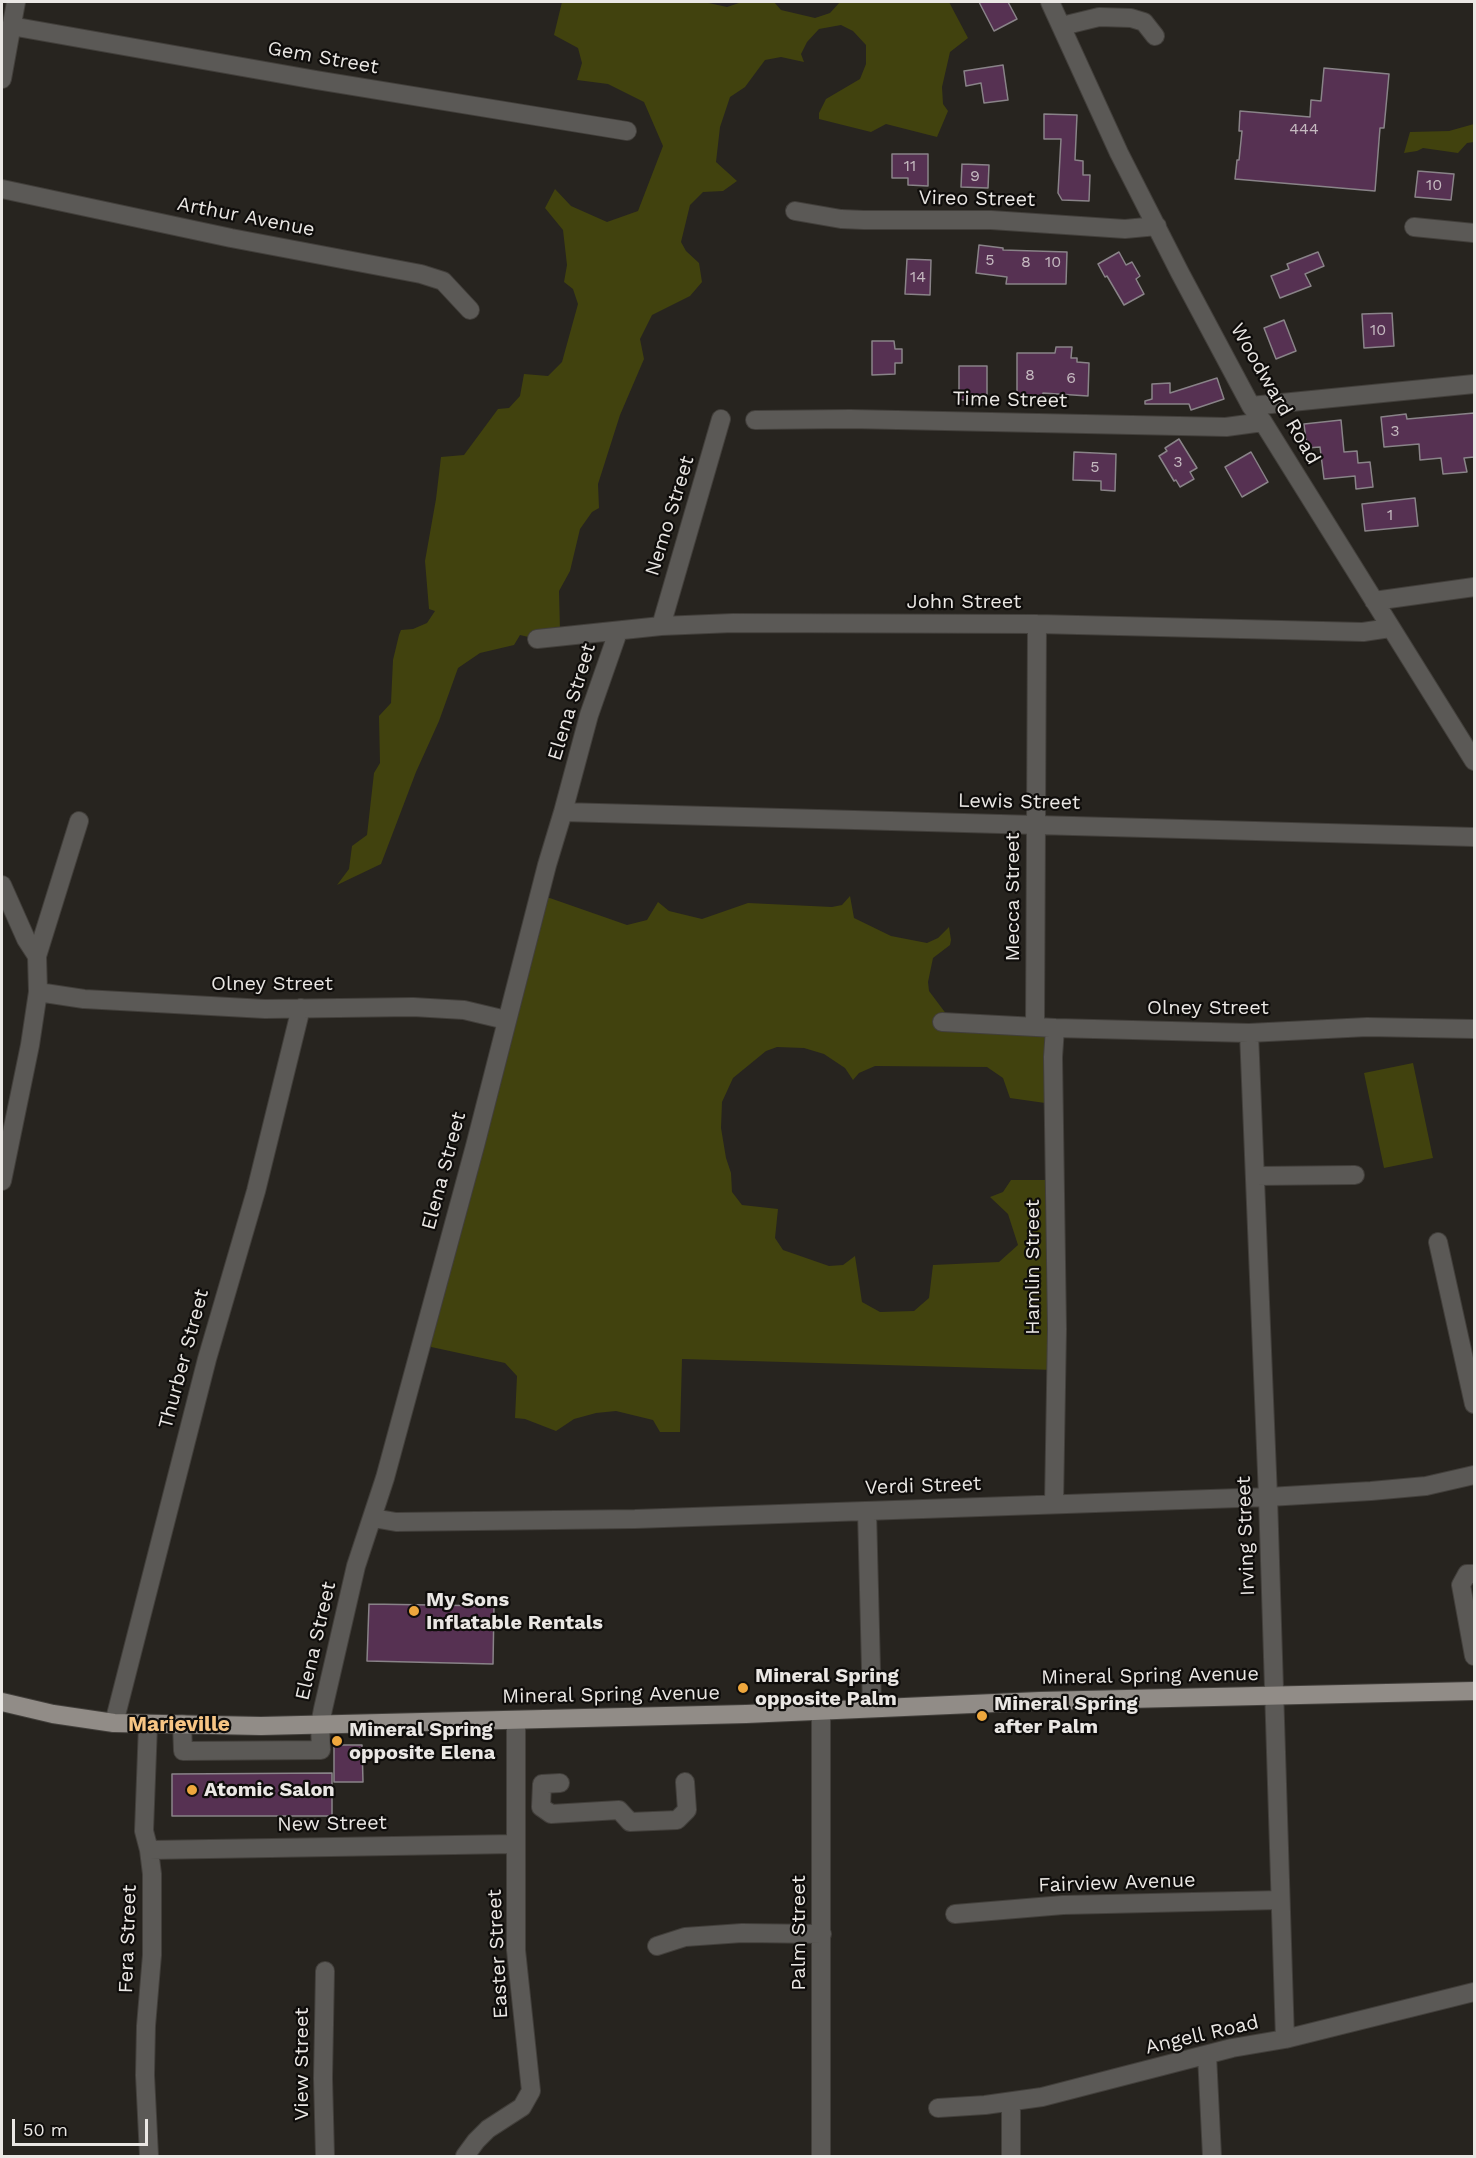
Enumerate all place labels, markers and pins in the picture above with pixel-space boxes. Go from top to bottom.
place label: My Sons Inflatable Rentals [426,1588,603,1635]
marker: My Sons Inflatable Rentals [407,1604,421,1618]
place label: Mineral Spring opposite Palm [755,1664,899,1711]
marker: Mineral Spring opposite Palm [736,1681,750,1695]
place label: Mineral Spring after Palm [994,1692,1138,1739]
marker: Mineral Spring after Palm [975,1709,989,1723]
place label: Mineral Spring opposite Elena [349,1718,495,1765]
marker: Mineral Spring opposite Elena [330,1734,344,1748]
place label: Atomic Salon [204,1778,335,1802]
marker: Atomic Salon [185,1783,199,1797]

